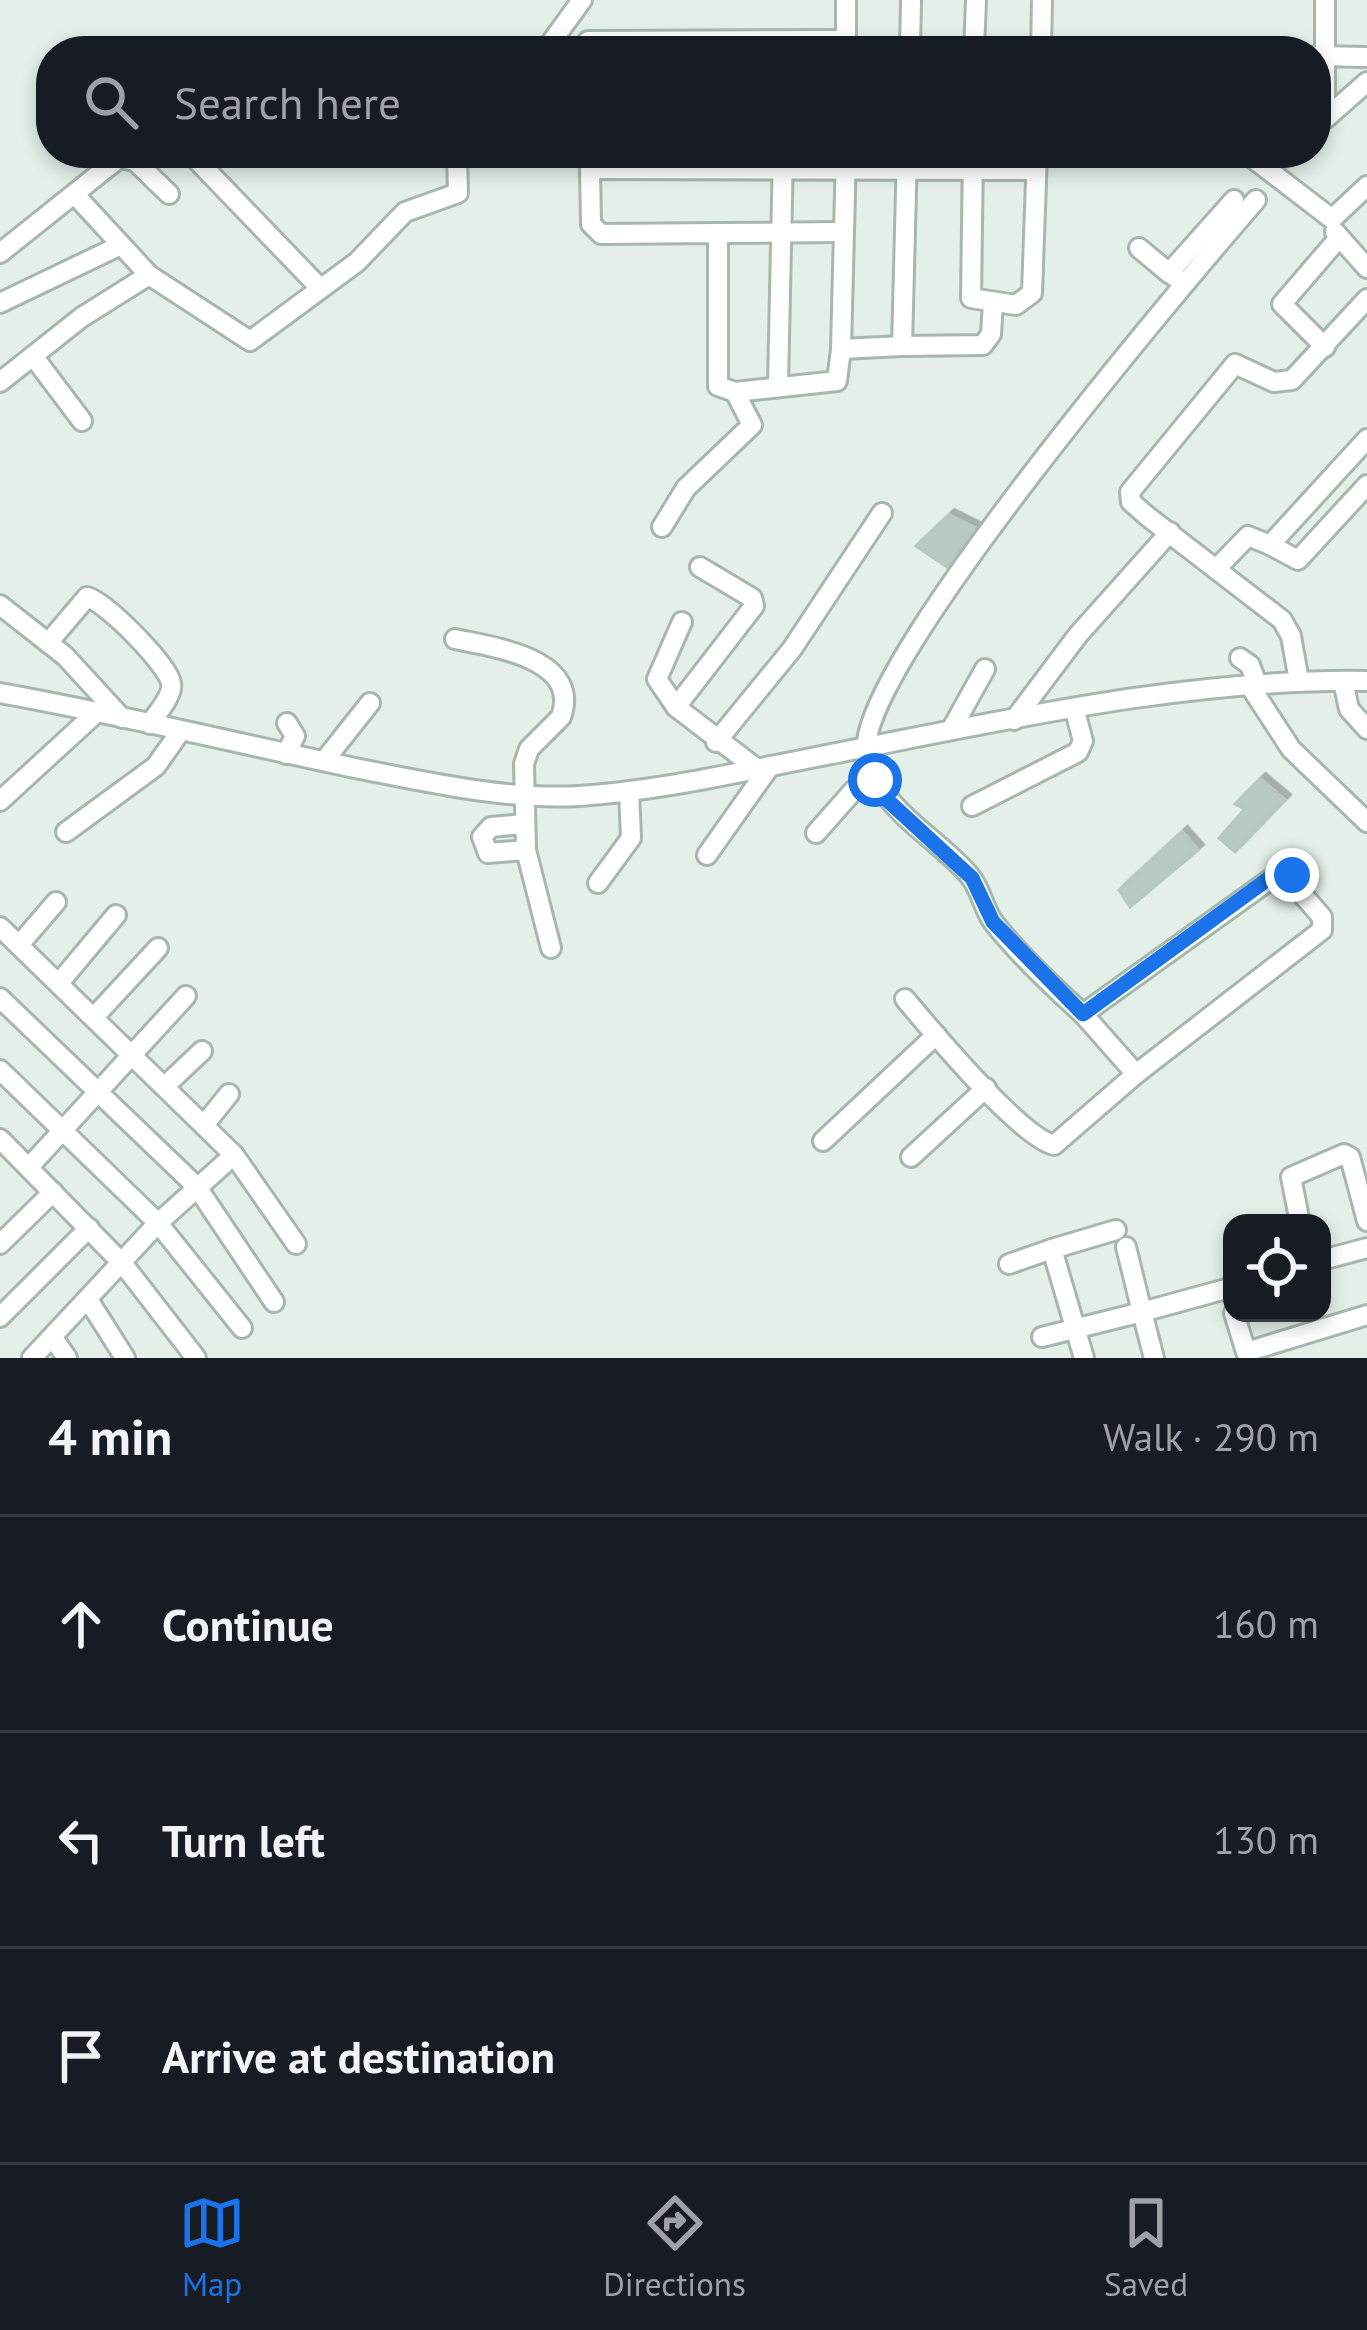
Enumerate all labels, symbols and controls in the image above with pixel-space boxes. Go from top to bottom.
search box [36,36,1331,168]
icon: search [78,69,144,135]
text: Search here [174,73,401,131]
route start [848,753,902,807]
route end [1265,848,1319,902]
map controls [1223,1214,1331,1322]
button: locate [1223,1214,1331,1322]
text: 4 min [48,1403,172,1469]
text: Walk · 290 m [1103,1411,1319,1462]
icon: ahead [48,1591,114,1657]
text: Continue [162,1595,334,1653]
text: 160 m [1213,1598,1319,1649]
icon: left [48,1807,114,1873]
text: Turn left [162,1811,325,1869]
text: 130 m [1213,1814,1319,1865]
icon: arrive [48,2023,114,2089]
text: Arrive at destination [162,2027,555,2085]
tab: Map [179,2190,245,2305]
tab: Directions [603,2190,746,2305]
tab: Saved [1104,2190,1188,2305]

